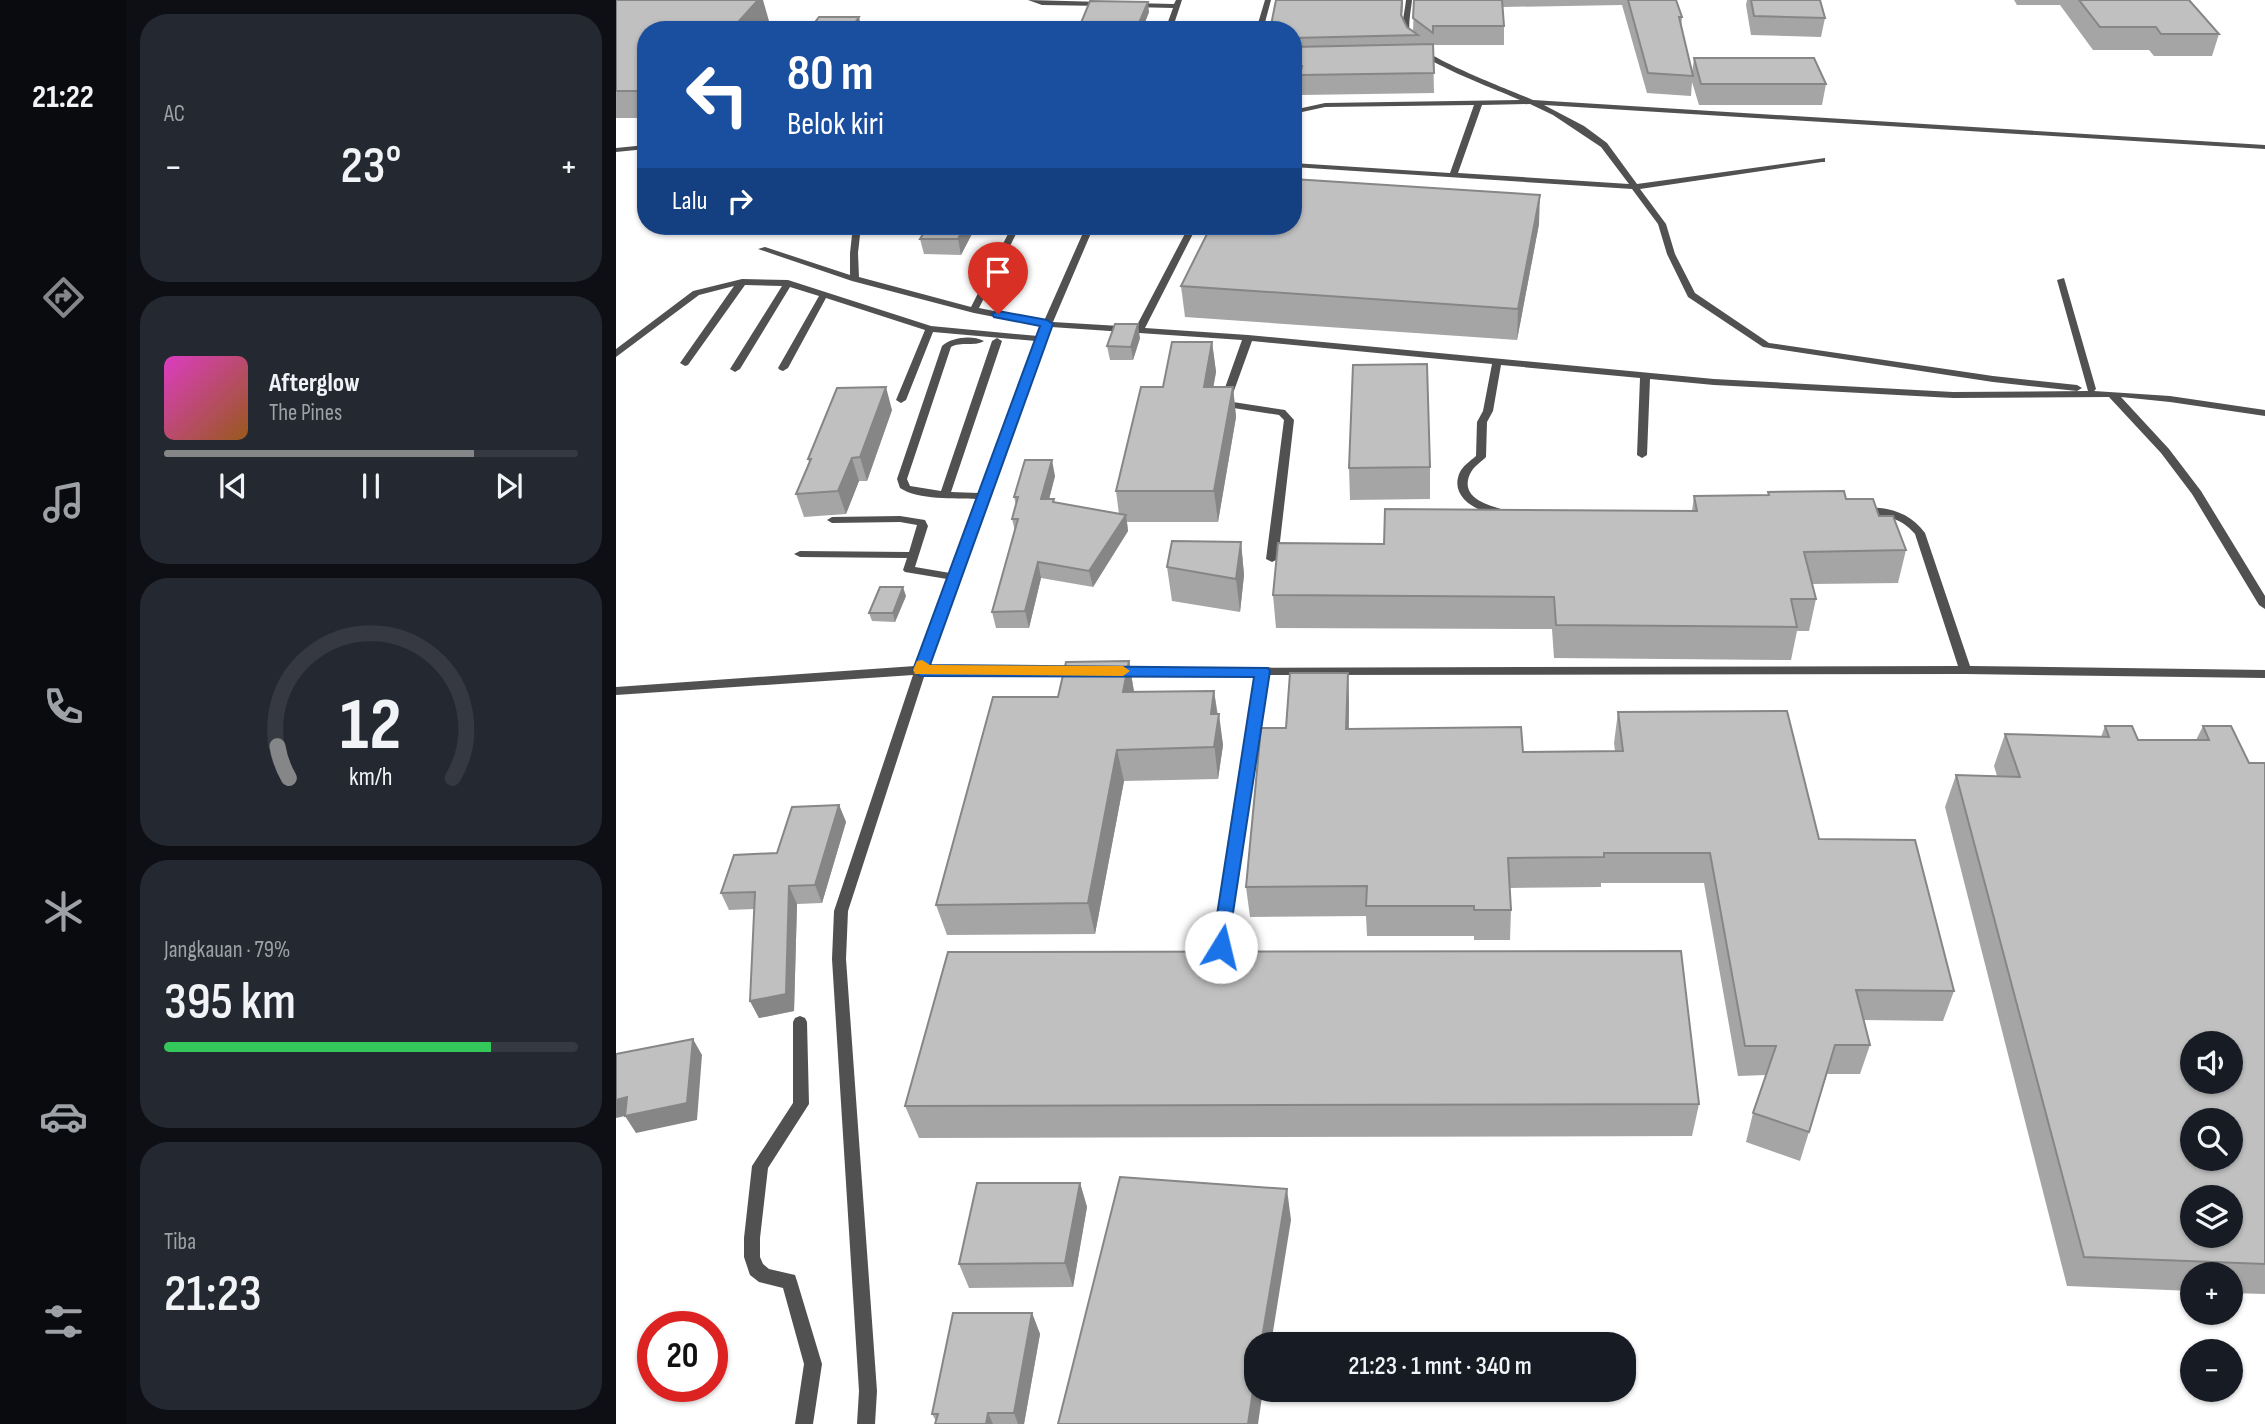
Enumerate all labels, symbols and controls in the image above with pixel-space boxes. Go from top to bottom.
text: 80 m [787,45,874,104]
icon: left [672,49,763,140]
text: 21:22 [32,78,94,117]
text: AC [164,100,185,128]
text: Belok kiri [787,105,884,144]
text: 23° [341,135,401,198]
text: − [164,145,183,190]
text: + [559,145,578,190]
icon: right [721,182,759,220]
text: Lalu [672,186,707,217]
pin [968,242,1028,314]
icon: arrive [979,253,1017,291]
icon: directions [39,273,88,322]
text: Afterglow [269,368,360,399]
text: The Pines [269,399,342,427]
icon: previous [214,467,252,505]
icon: pause [352,467,390,505]
icon: next [490,467,528,505]
icon: music [39,478,88,527]
icon: phone [39,682,88,731]
text: 12 [340,682,402,770]
text: km/h [349,762,393,793]
icon: climate [39,887,88,936]
position arrow [1184,910,1258,984]
text: Jangkauan · 79% [164,936,290,964]
text: 395 km [164,971,296,1034]
map controls [2180,1031,2243,1402]
button: sound [2180,1031,2243,1094]
icon: car [39,1092,88,1141]
button: search [2180,1108,2243,1171]
button: layers [2180,1185,2243,1248]
text: Tiba [164,1228,196,1256]
button: + [2180,1262,2243,1325]
text: 21:23 [164,1263,262,1326]
icon: filters [39,1297,88,1346]
speed limit sign: 20 [637,1311,728,1402]
button: − [2180,1339,2243,1402]
text: 21:23 · 1 mnt · 340 m [1348,1351,1532,1382]

